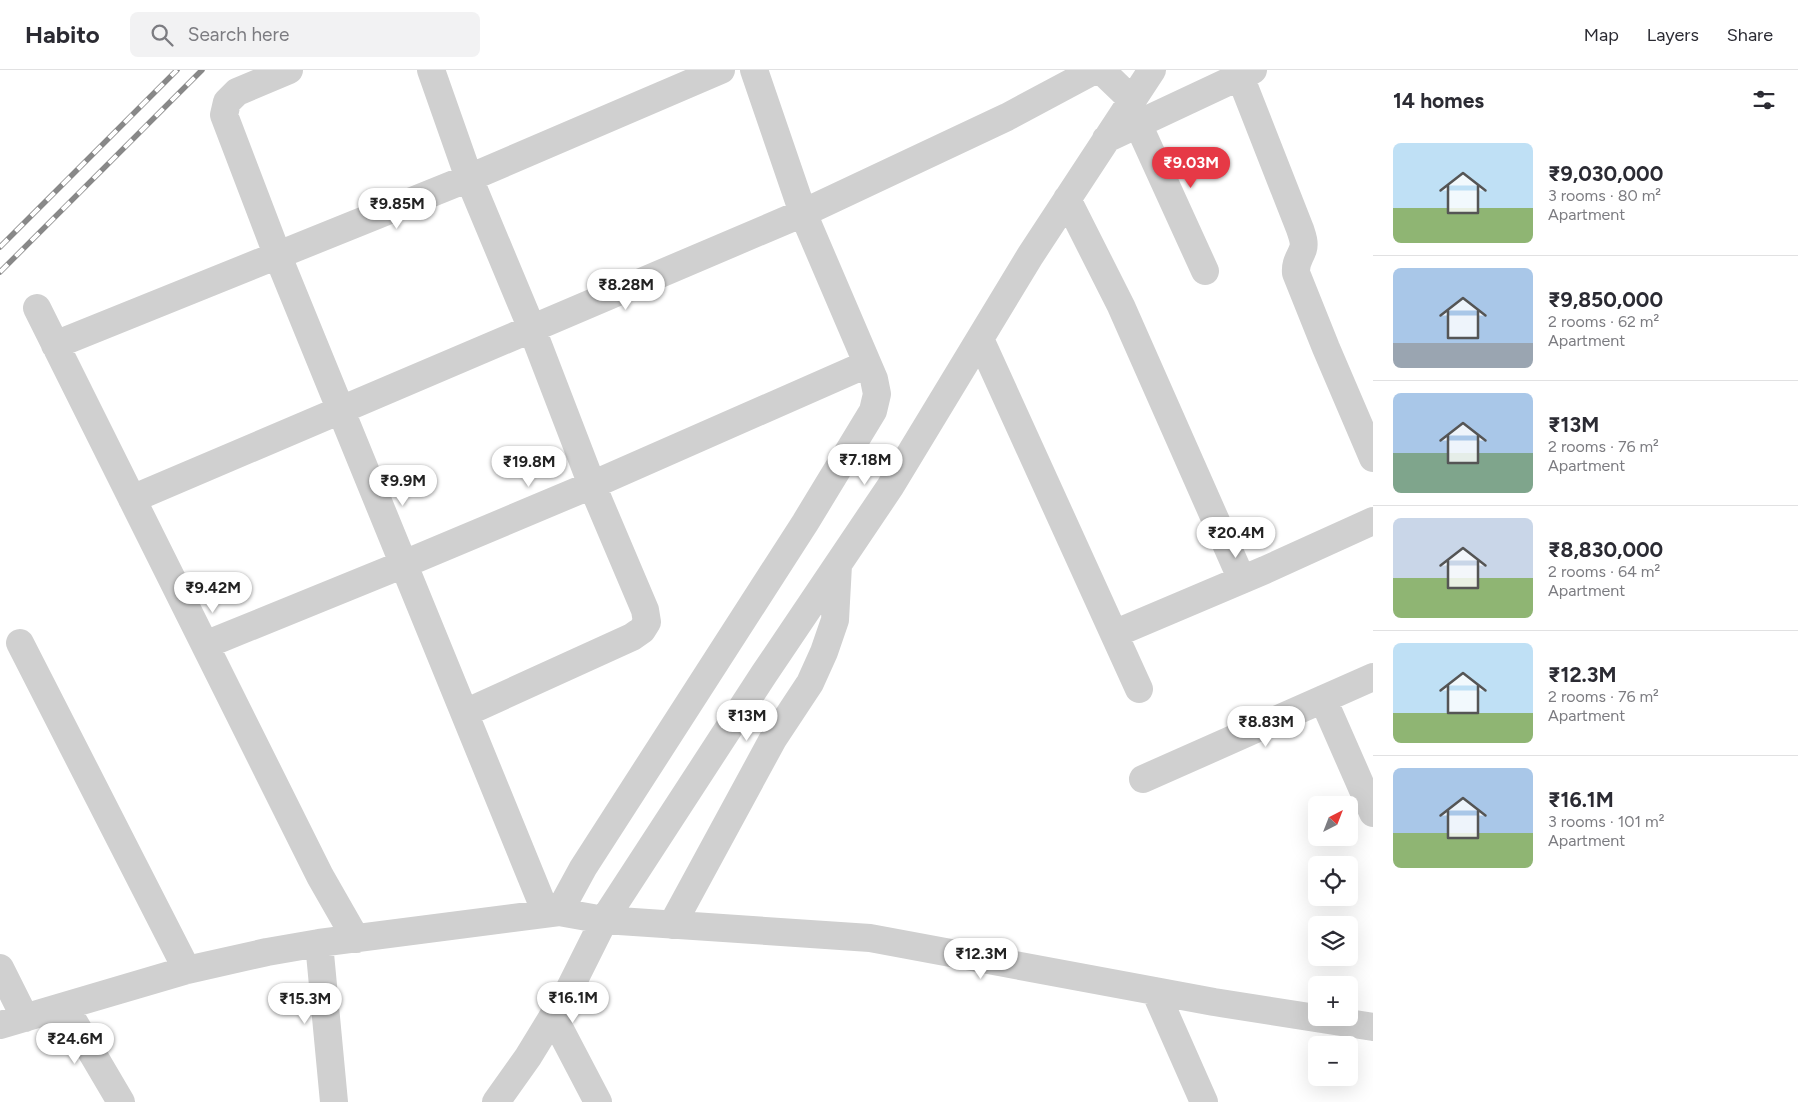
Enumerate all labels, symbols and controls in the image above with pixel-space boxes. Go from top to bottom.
search box [130,12,480,57]
text: Habito [25,20,100,49]
icon: search [148,21,176,49]
text: Search here [188,23,289,46]
text: Map [1584,24,1619,46]
text: Layers [1647,24,1699,46]
text: Share [1727,24,1773,46]
icon: filters [1750,86,1778,114]
text: 14 homes [1393,88,1484,113]
pin: ₹9.03M [1150,146,1232,189]
text: ₹9.03M [1163,153,1219,172]
text: ₹9,030,000 [1548,161,1663,186]
icon: home [1433,163,1493,223]
text: 3 rooms · 80 m² [1548,186,1661,205]
pin: ₹9.85M [356,188,438,230]
text: ₹9.85M [369,194,425,213]
text: Apartment [1548,205,1625,224]
pin: ₹8.28M [585,268,667,311]
text: ₹8.28M [598,275,654,294]
text: ₹9,850,000 [1548,287,1663,312]
icon: home [1433,288,1493,348]
text: 2 rooms · 62 m² [1548,312,1659,331]
text: Apartment [1548,331,1625,350]
text: ₹13M [1548,412,1599,437]
icon: home [1433,413,1493,473]
text: 2 rooms · 76 m² [1548,437,1659,456]
pin: ₹7.18M [824,444,906,486]
pin: ₹19.8M [488,446,570,488]
text: ₹7.18M [839,450,891,469]
text: ₹19.8M [502,452,556,471]
text: Apartment [1548,456,1625,475]
pin: ₹9.9M [368,464,438,507]
text: ₹9.9M [380,471,426,490]
pin: ₹20.4M [1195,516,1277,559]
text: ₹20.4M [1207,523,1265,542]
text: ₹8,830,000 [1548,537,1663,562]
icon: home [1433,538,1493,598]
text: 2 rooms · 64 m² [1548,562,1660,581]
pin: ₹9.42M [172,572,254,614]
text: ₹9.42M [185,578,241,597]
text: Apartment [1548,581,1625,600]
text: ₹12.3M [1548,662,1617,687]
icon: home [1433,663,1493,723]
text: 2 rooms · 76 m² [1548,687,1659,706]
pin: ₹13M [717,700,777,742]
text: ₹13M [728,706,766,725]
pin: ₹8.83M [1225,706,1307,748]
text: Apartment [1548,706,1625,725]
text: ₹8.83M [1238,712,1294,731]
text: ₹16.1M [1548,787,1614,812]
icon: home [1433,788,1493,848]
north arrow [1308,796,1358,846]
map controls [1308,796,1358,1086]
text: 3 rooms · 101 m² [1548,812,1664,831]
text: Apartment [1548,831,1625,850]
button: locate [1308,856,1358,906]
button: layers [1308,916,1358,966]
pin: ₹12.3M [940,938,1022,980]
text: ₹12.3M [955,944,1007,963]
button: + [1308,976,1358,1026]
pin: ₹15.3M [264,982,346,1025]
pin: ₹16.1M [532,982,614,1024]
text: ₹16.1M [548,988,598,1007]
text: ₹15.3M [279,989,331,1008]
pin: ₹24.6M [34,1022,116,1065]
text: ₹24.6M [47,1029,103,1048]
button: − [1308,1036,1358,1086]

